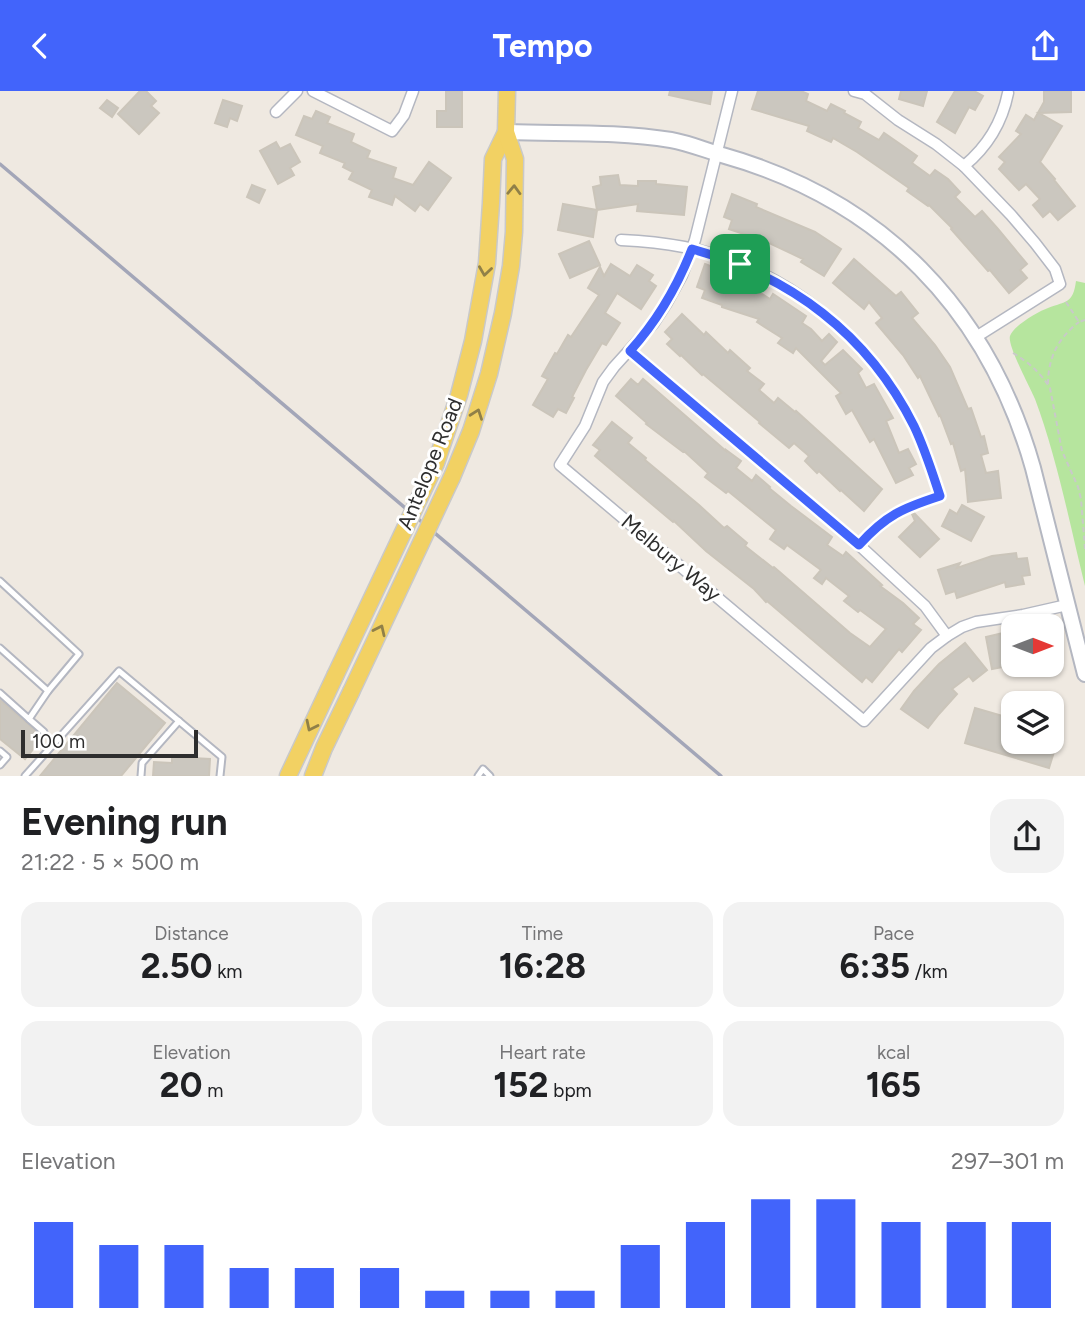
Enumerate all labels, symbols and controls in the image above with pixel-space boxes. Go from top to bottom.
icon: back [21,27,59,65]
text: Tempo [492,27,593,65]
icon: share [1026,27,1064,65]
one-way arrow [507,185,522,196]
pin [710,234,770,294]
icon: arrive [721,245,759,283]
one-way arrow [478,265,493,277]
street label: Antelope Road [392,394,467,533]
one-way arrow [469,408,483,420]
street label: Melbury Way [617,509,726,606]
north arrow [1001,614,1064,677]
map controls [1001,614,1064,754]
one-way arrow [372,625,386,637]
button: layers [1001,691,1064,754]
one-way arrow [305,719,319,731]
scale bar [21,727,198,759]
text: 100 m [32,730,85,753]
text: Evening run [21,799,228,845]
button: share [990,799,1064,873]
text: 21:22 · 5 × 500 m [21,848,199,876]
text: Distance [154,922,229,945]
text: Time [522,922,563,945]
text: Pace [873,922,914,945]
text: 2.50 [140,945,212,987]
text: 16:28 [499,945,586,987]
text: 6:35 [839,945,910,987]
text: km [212,960,243,983]
text: /km [910,960,948,983]
text: Elevation [152,1041,231,1064]
text: Heart rate [499,1041,586,1064]
text: kcal [877,1041,910,1064]
text: 20 [160,1064,203,1106]
text: 152 [493,1064,549,1106]
text: 165 [866,1064,921,1106]
text: m [203,1079,223,1102]
text: bpm [549,1079,592,1102]
text: Elevation [21,1147,116,1175]
text: 297–301 m [951,1147,1064,1175]

